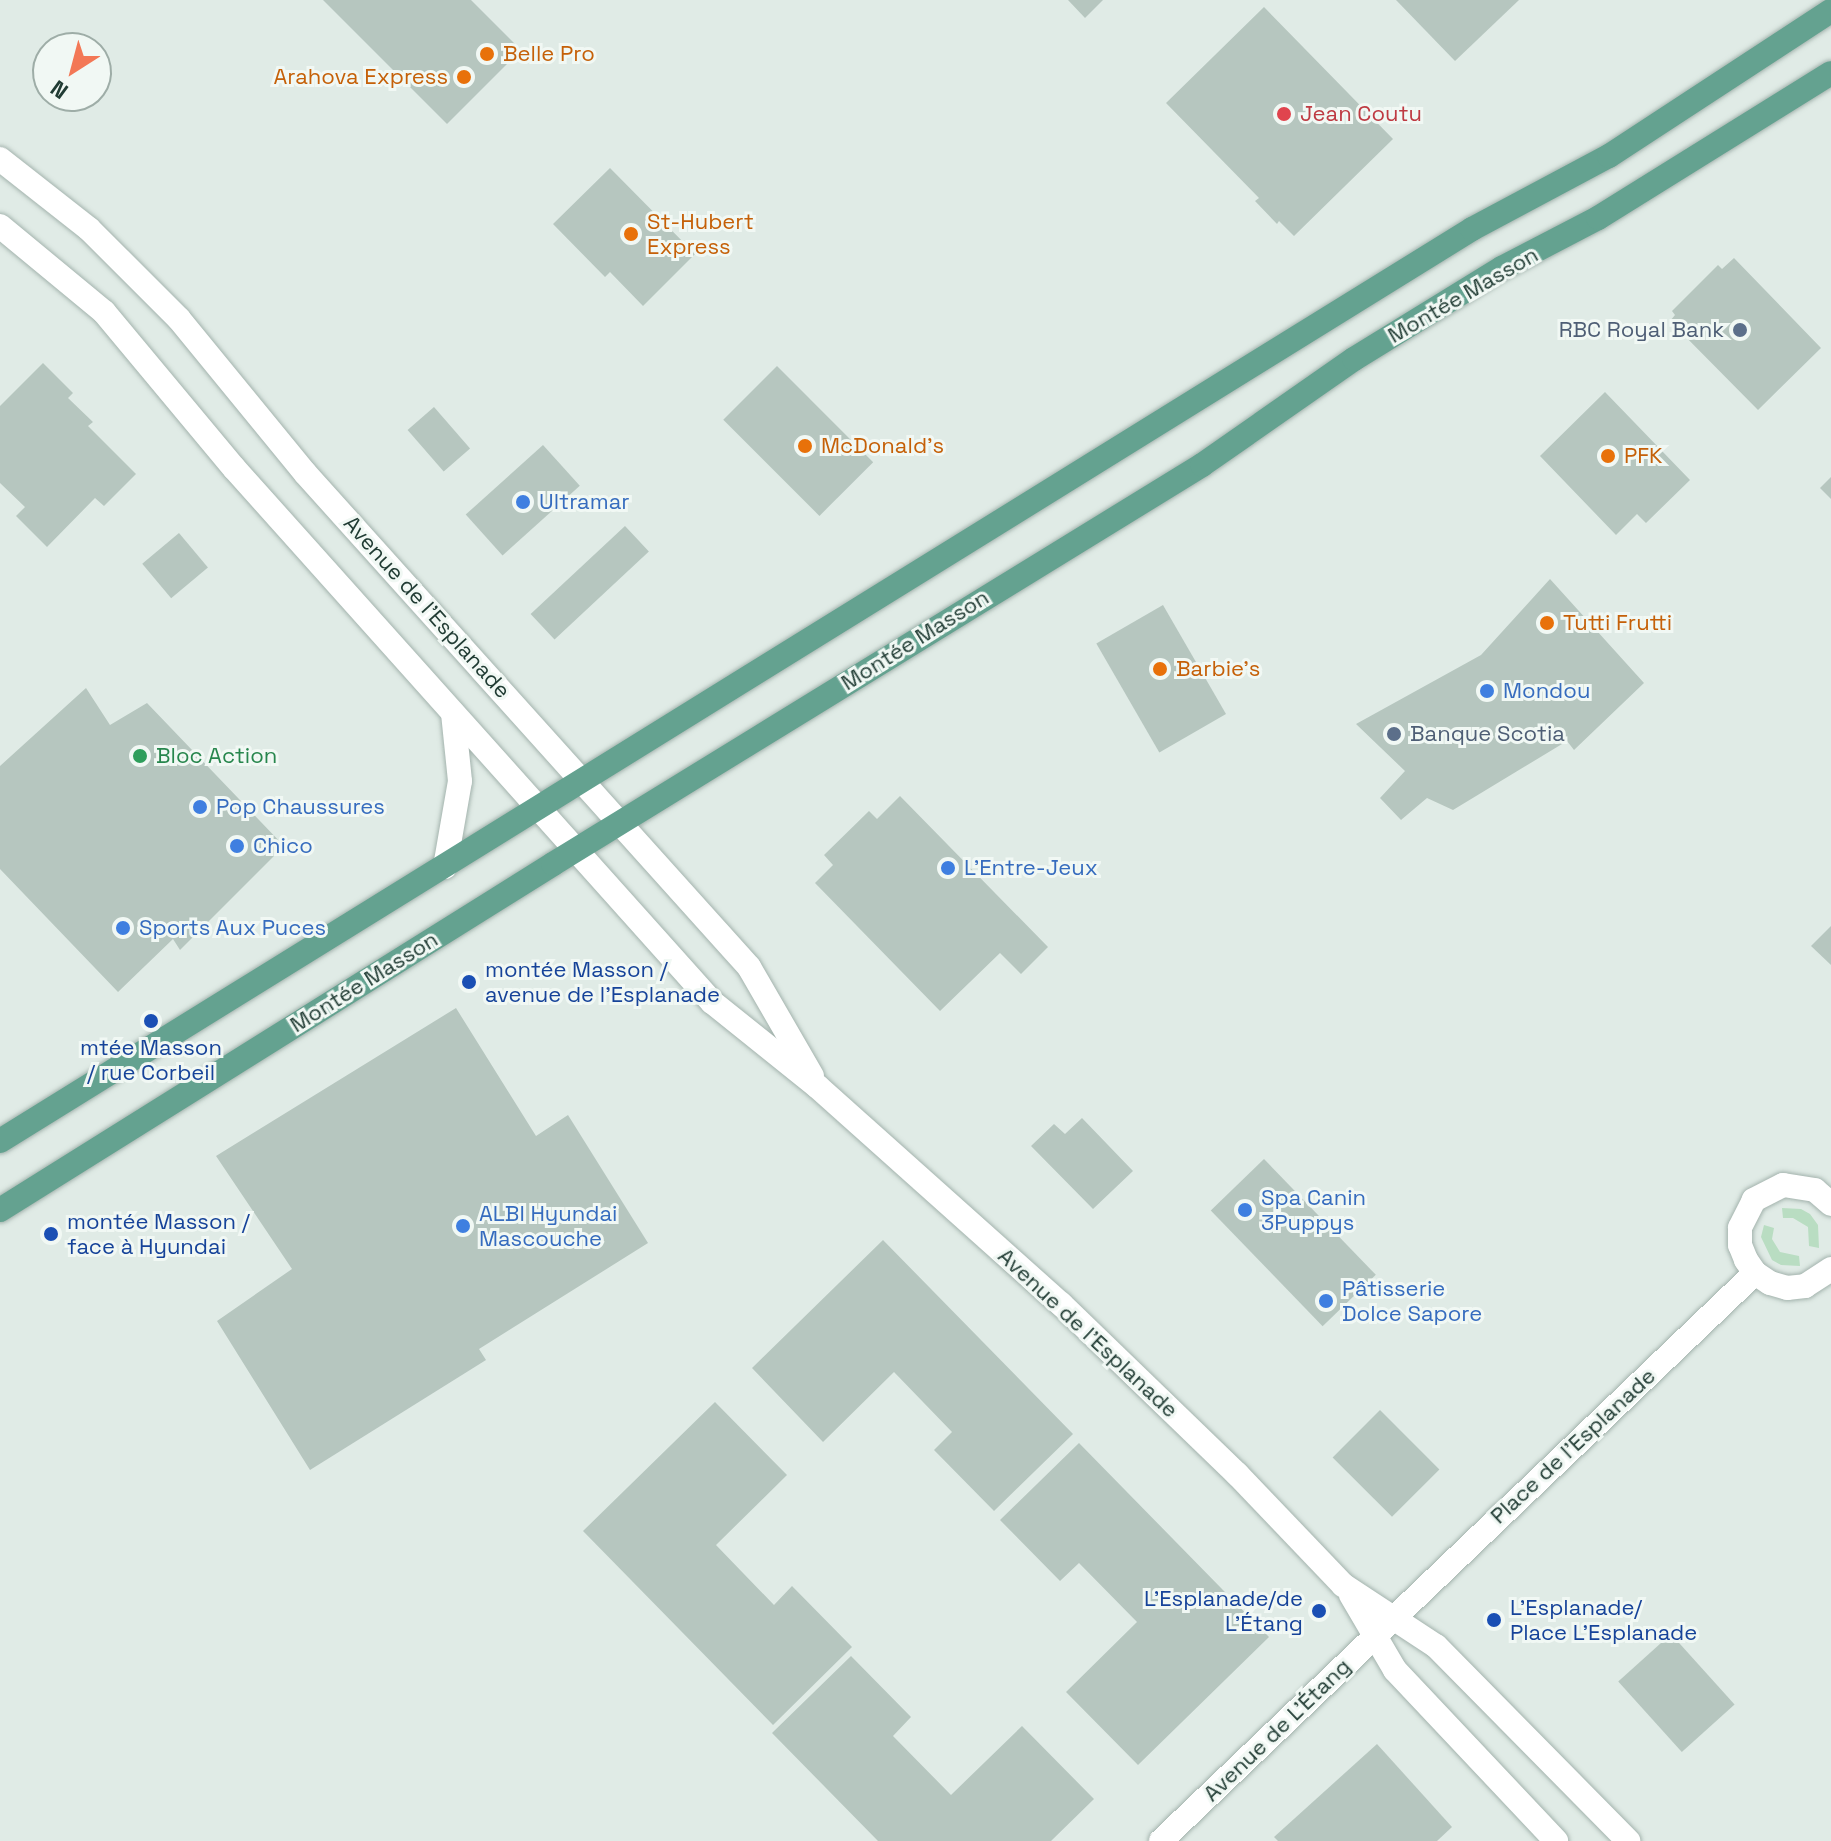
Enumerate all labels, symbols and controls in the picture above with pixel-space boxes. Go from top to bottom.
north arrow [32,32,112,112]
place label: Belle Pro [503,41,595,67]
marker: Belle Pro [478,45,496,63]
place label: Arahova Express [273,64,448,90]
marker: Arahova Express [455,68,473,86]
text: N [45,74,73,105]
place label: Jean Coutu [1300,101,1422,127]
marker: Jean Coutu [1275,105,1293,123]
place label: St-Hubert Express [647,208,754,260]
marker: St-Hubert Express [622,225,640,243]
street label: Montée Masson [1383,241,1543,349]
place label: RBC Royal Bank [1559,317,1724,343]
marker: RBC Royal Bank [1731,321,1749,339]
place label: McDonald's [821,433,944,459]
marker: McDonald's [796,437,814,455]
place label: PFK [1624,443,1663,469]
marker: PFK [1599,447,1617,465]
place label: Ultramar [539,489,630,515]
marker: Ultramar [514,493,532,511]
street label: Avenue de l'Esplanade [338,510,516,704]
street label: Montée Masson [836,584,994,696]
place label: Tutti Frutti [1563,610,1672,636]
marker: Tutti Frutti [1538,614,1556,632]
place label: Barbie's [1176,656,1260,682]
marker: Barbie's [1151,660,1169,678]
place label: Mondou [1503,678,1590,704]
marker: Mondou [1478,682,1496,700]
place label: Banque Scotia [1410,721,1565,747]
marker: Banque Scotia [1385,725,1403,743]
place label: Bloc Action [156,743,278,769]
marker: Bloc Action [131,747,149,765]
place label: Pop Chaussures [216,794,385,820]
marker: Pop Chaussures [191,798,209,816]
place label: Chico [253,833,313,859]
marker: Chico [228,837,246,855]
place label: L'Entre-Jeux [964,855,1098,881]
marker: L'Entre-Jeux [939,859,957,877]
place label: Sports Aux Puces [139,915,326,941]
marker: Sports Aux Puces [114,919,132,937]
street label: Montée Masson [285,926,443,1038]
place label: montée Masson / avenue de l'Esplanade [485,956,720,1008]
marker: montée Masson / avenue de l'Esplanade [460,973,478,991]
marker: mtée Masson / rue Corbeil [142,1012,160,1030]
place label: mtée Masson / rue Corbeil [80,1034,222,1086]
place label: Spa Canin 3Puppys [1261,1184,1366,1236]
place label: ALBI Hyundai Mascouche [479,1200,617,1252]
marker: Spa Canin 3Puppys [1236,1201,1254,1219]
place label: montée Masson / face à Hyundai [67,1208,250,1260]
marker: ALBI Hyundai Mascouche [454,1217,472,1235]
marker: montée Masson / face à Hyundai [42,1225,60,1243]
street label: Avenue de l'Esplanade [993,1243,1183,1423]
place label: Pâtisserie Dolce Sapore [1342,1275,1482,1326]
marker: Pâtisserie Dolce Sapore [1317,1292,1335,1310]
street label: Place de l'Esplanade [1485,1363,1661,1529]
place label: L'Esplanade/de L'Étang [1144,1585,1303,1636]
place label: L'Esplanade/ Place L'Esplanade [1510,1594,1697,1646]
marker: L'Esplanade/de L'Étang [1310,1602,1328,1620]
marker: L'Esplanade/ Place L'Esplanade [1485,1611,1503,1629]
street label: Avenue de L'Étang [1198,1653,1356,1807]

